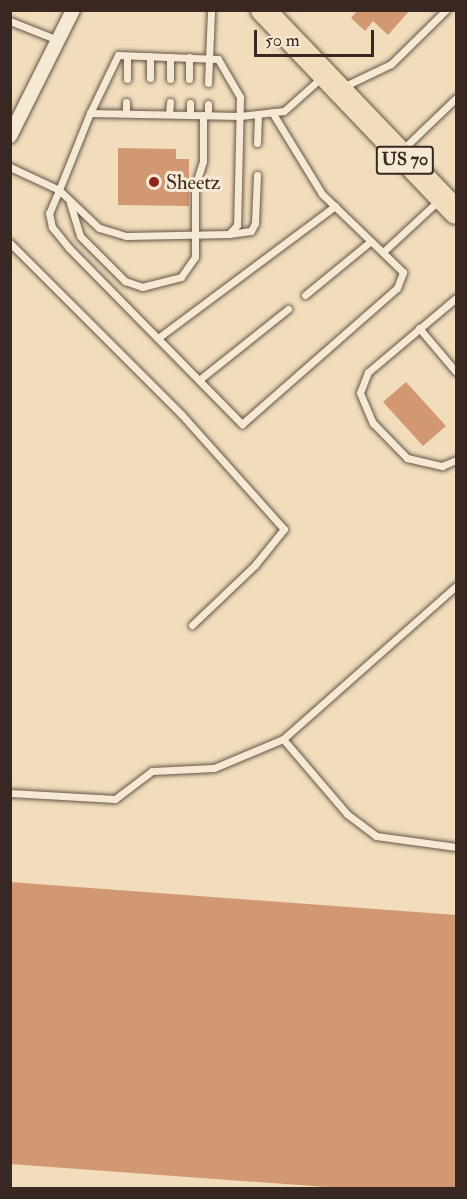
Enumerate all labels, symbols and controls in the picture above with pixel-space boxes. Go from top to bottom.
scale bar [257,18,377,56]
text: 50 m [265,29,300,52]
road number: US 70 [375,145,435,175]
place label: Sheetz [166,170,220,194]
marker: Sheetz [147,175,161,189]

